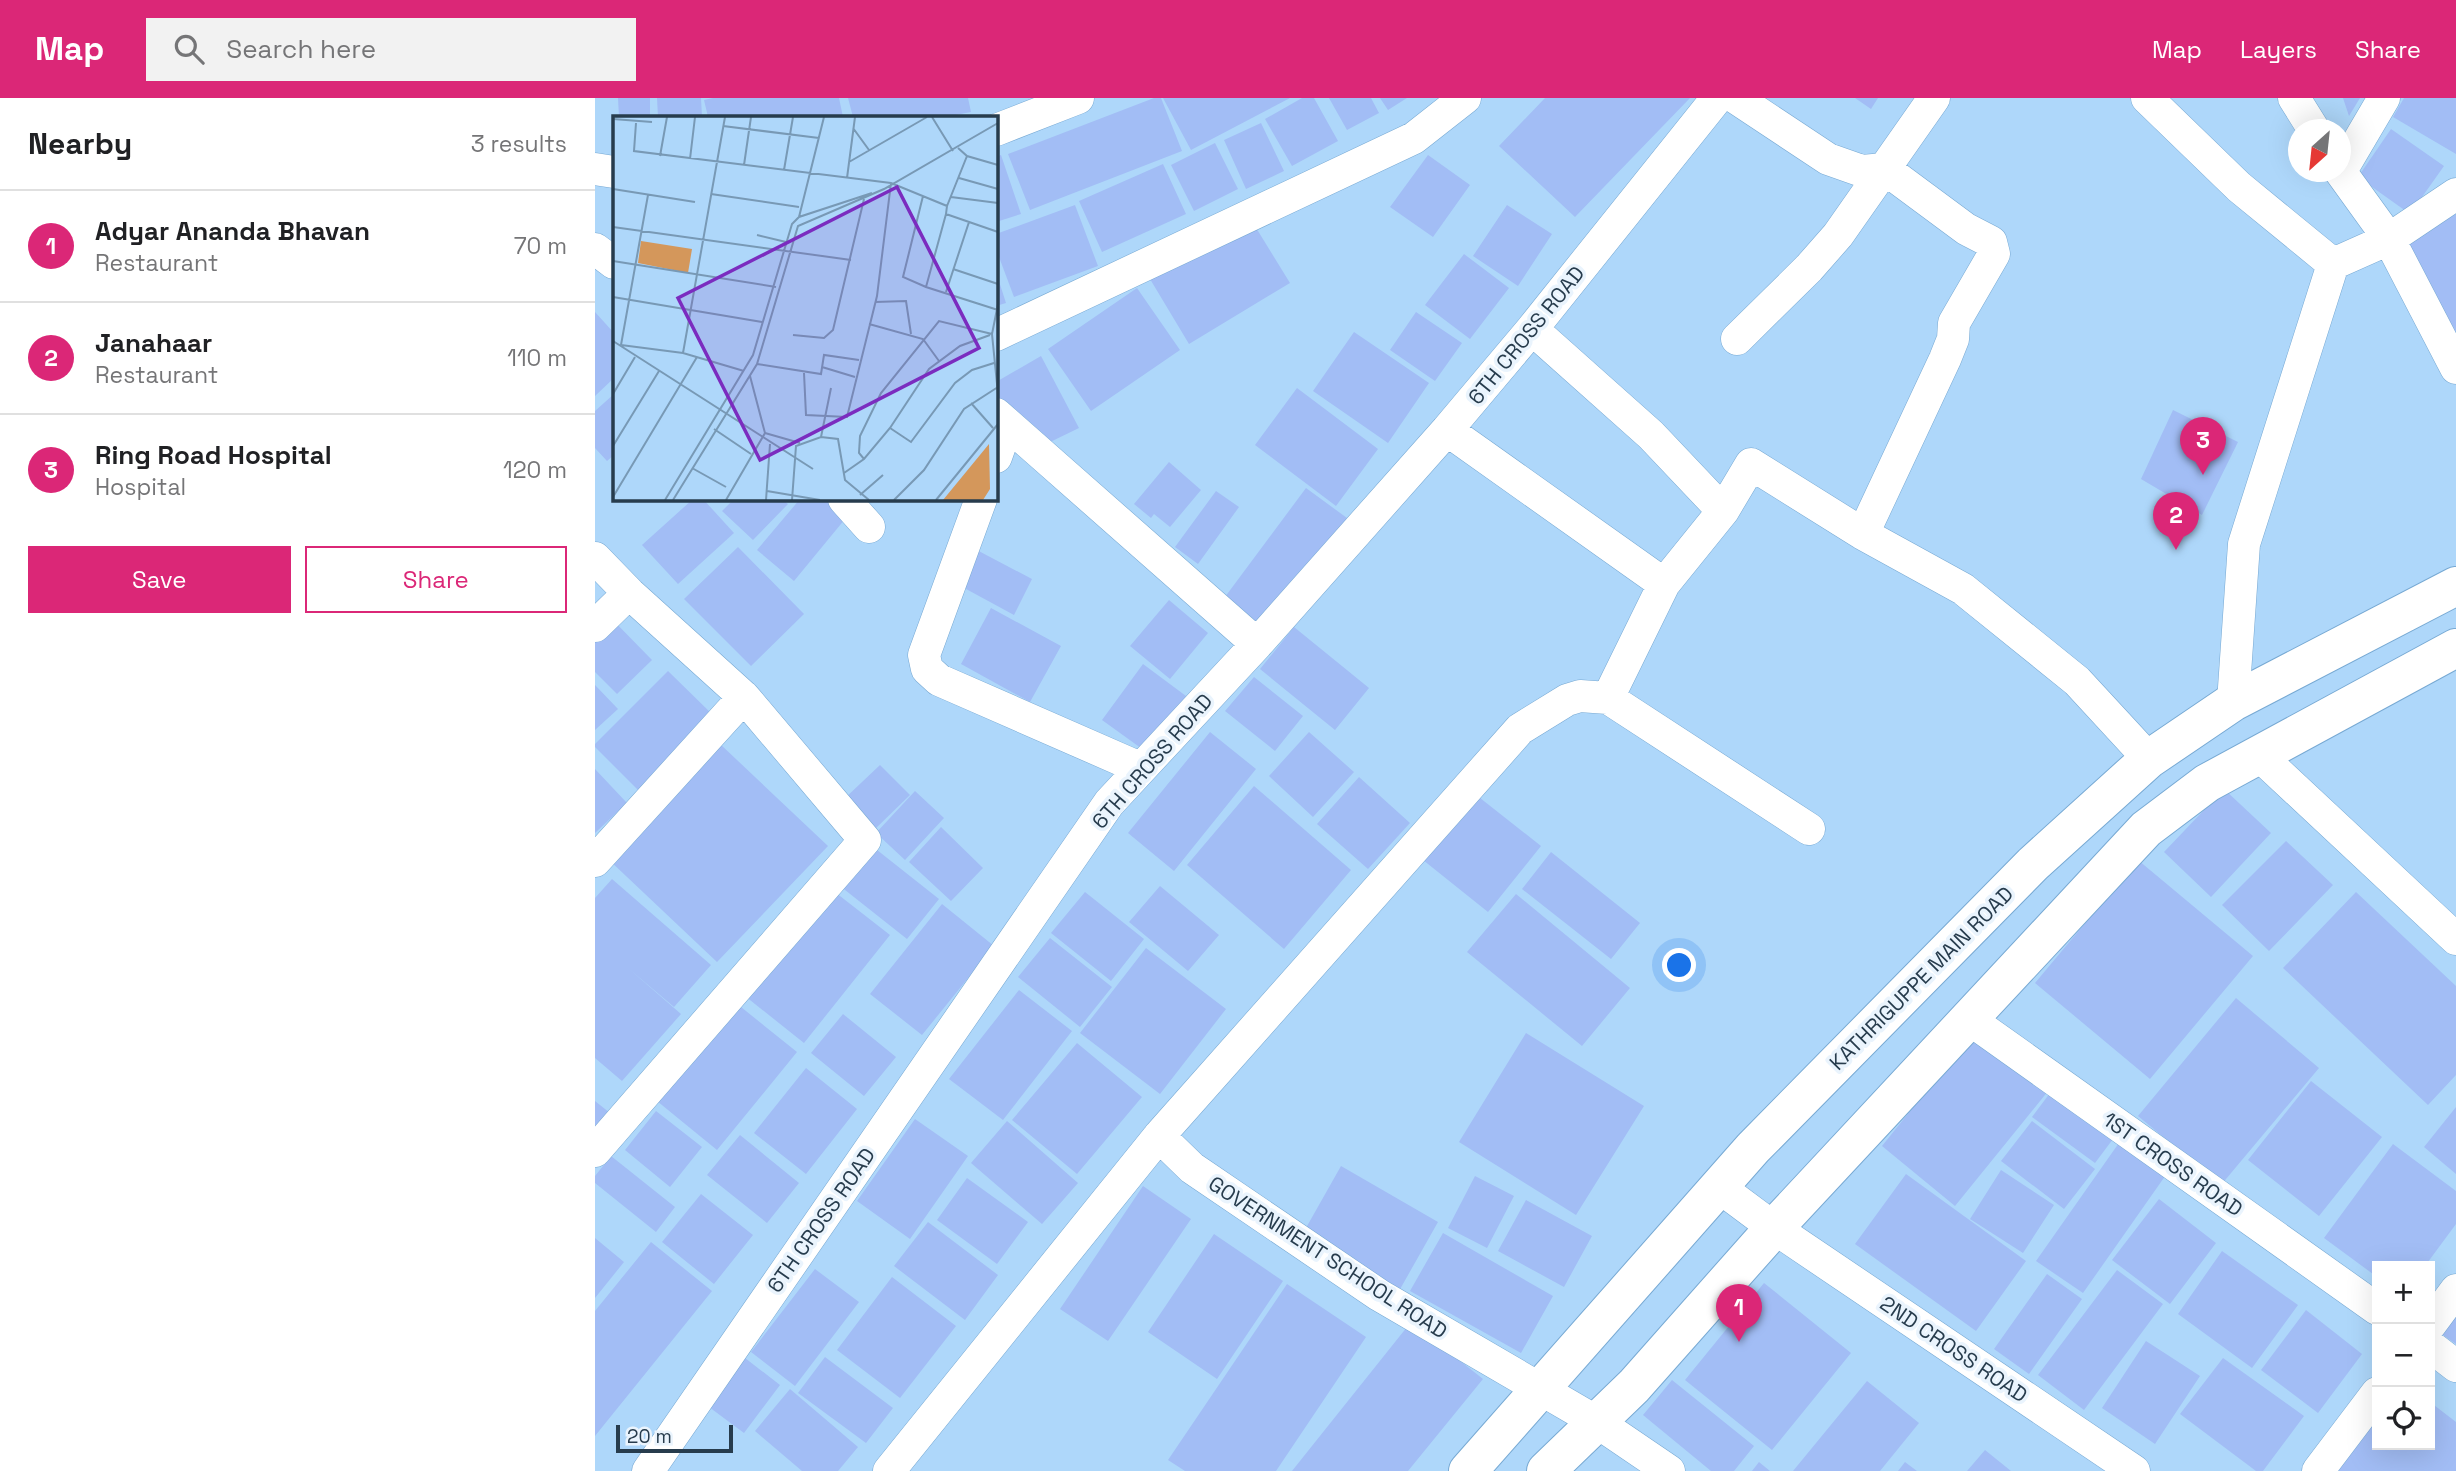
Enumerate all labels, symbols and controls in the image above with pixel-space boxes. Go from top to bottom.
search box [146,18,636,81]
text: Map [35,28,104,70]
icon: search [170,30,208,68]
text: Search here [226,32,376,66]
text: Map [2152,34,2202,65]
text: Layers [2240,34,2317,65]
text: Share [2355,34,2421,65]
inset map [613,116,997,500]
north arrow [2288,119,2351,182]
text: Nearby [28,124,132,163]
text: 3 results [471,129,567,159]
text: Adyar Ananda Bhavan [95,214,370,248]
text: 1 [46,231,56,261]
text: 70 m [514,231,567,261]
text: Restaurant [95,248,218,278]
street label: 6TH CROSS ROAD [1462,260,1590,410]
text: Janahaar [95,326,212,360]
text: 2 [44,343,58,373]
text: 110 m [507,343,567,373]
text: Restaurant [95,360,218,390]
pin: 3 [2180,417,2226,475]
text: Ring Road Hospital [95,438,332,472]
text: 3 [44,455,58,485]
text: 120 m [503,455,567,485]
text: Hospital [95,472,186,502]
pin: 2 [2153,492,2199,550]
button: Save [28,546,291,613]
button: Share [305,546,567,613]
street label: 6TH CROSS ROAD [1086,688,1218,834]
street label: KATHRIGUPPE MAIN ROAD [1823,880,2019,1076]
your location [1662,948,1696,982]
street label: 1ST CROSS ROAD [2098,1106,2248,1222]
street label: 6TH CROSS ROAD [761,1142,881,1298]
street label: GOVERNMENT SCHOOL ROAD [1203,1170,1453,1344]
map controls [2372,1261,2435,1450]
button: + [2372,1261,2435,1324]
pin: 1 [1716,1284,1762,1342]
street label: 2ND CROSS ROAD [1875,1290,2033,1408]
button: − [2372,1324,2435,1387]
button: locate [2372,1387,2435,1450]
scale bar [616,1422,733,1454]
text: 20 m [627,1424,672,1449]

